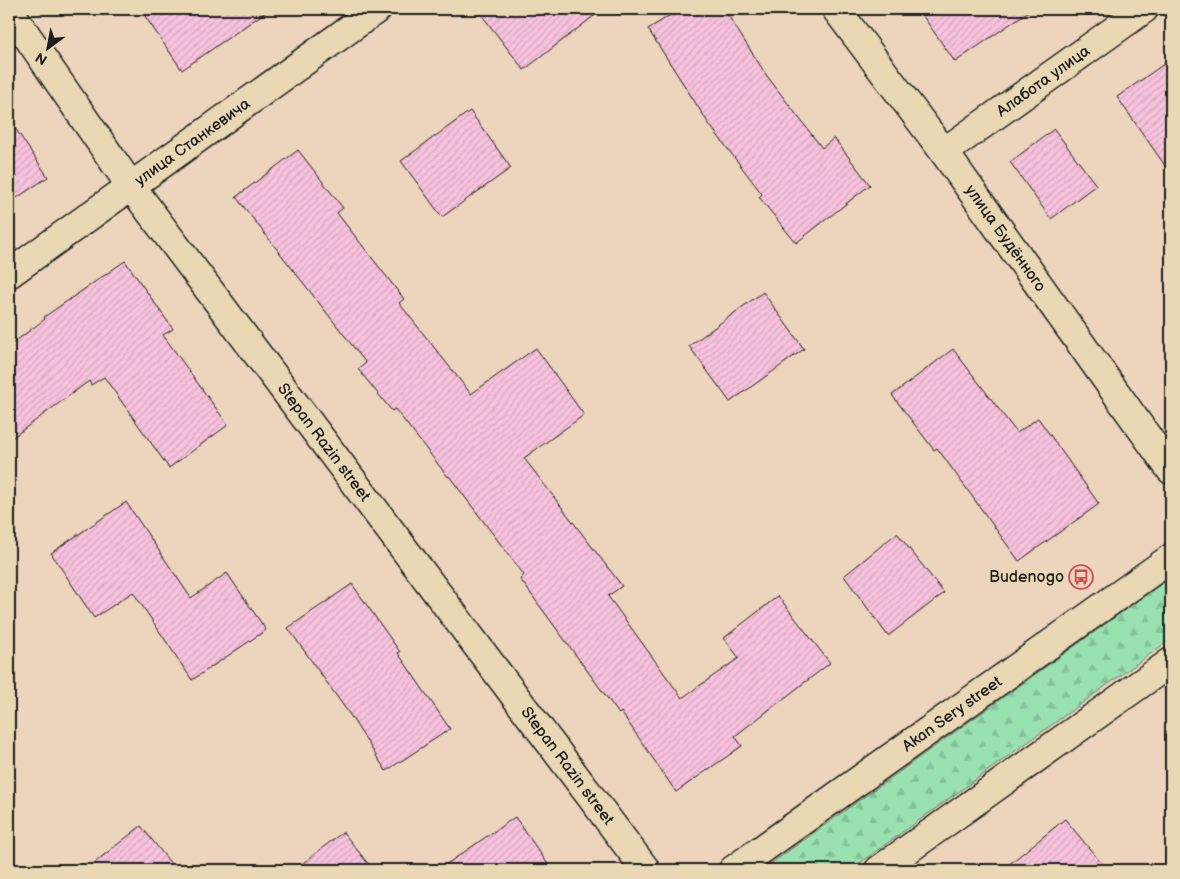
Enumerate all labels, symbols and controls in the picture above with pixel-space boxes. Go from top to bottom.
north arrow [22,22,72,72]
street label: Алабота улица [992,41,1094,121]
text: N [32,49,50,69]
street label: улица Станкевича [131,94,254,190]
street label: улица Будённого [961,181,1050,295]
street label: Stepan Razin street [273,380,374,505]
bus stop icon: Budenogo [1068,564,1094,590]
place label: Budenogo [989,568,1064,587]
street label: Akan Sery street [899,672,1006,756]
street label: Stepan Razin street [517,703,618,829]

